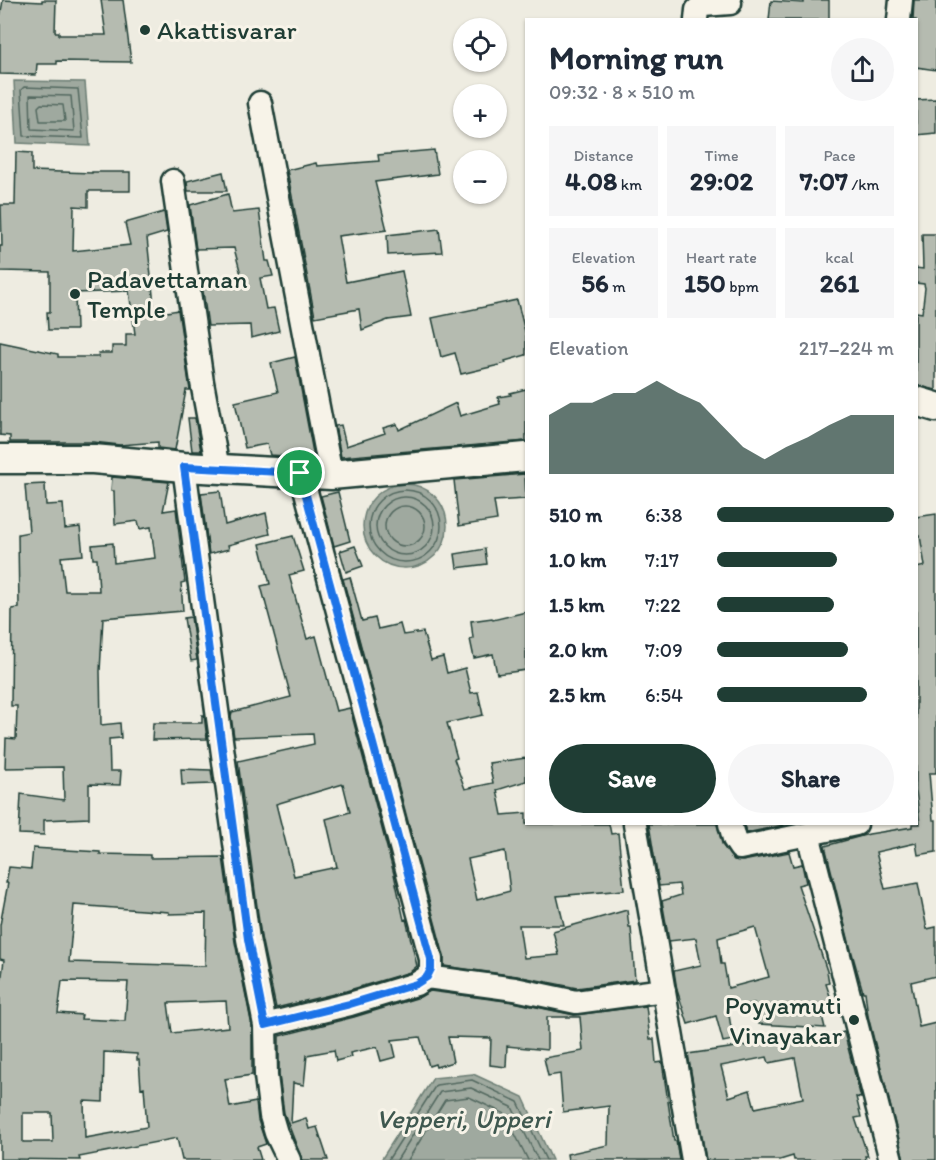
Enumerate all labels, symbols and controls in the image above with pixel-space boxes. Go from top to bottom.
place label: Akattisvarar [157,14,297,46]
map controls [453,18,507,204]
button: locate [453,18,507,72]
marker: Akattisvarar [138,23,152,37]
text: Morning run [549,38,724,77]
button: share [831,38,894,101]
text: 09:32 · 8 × 510 m [549,80,695,104]
button: + [453,84,507,138]
text: Distance [574,146,633,165]
text: Time [704,146,739,165]
text: Pace [823,146,856,165]
button: − [453,150,507,204]
text: 4.08 [565,165,617,197]
text: 29:02 [690,165,753,197]
text: 7:07 [800,165,848,197]
text: km [617,175,642,194]
text: /km [848,175,879,194]
text: Elevation [572,248,635,267]
text: Heart rate [686,248,757,267]
text: kcal [825,248,854,267]
place label: Padavettaman Temple [87,263,248,325]
text: 56 [581,267,609,299]
text: 150 [684,267,726,299]
text: 261 [820,267,859,299]
text: m [609,277,626,296]
text: bpm [726,277,759,296]
marker: Padavettaman Temple [68,287,82,301]
text: Elevation [549,336,628,360]
text: 217–224 m [799,336,894,360]
pin [274,447,325,498]
icon: arrive [283,456,316,489]
text: 510 m [549,503,602,527]
text: 6:38 [645,503,682,527]
text: 1.0 km [549,548,606,572]
text: 7:17 [645,548,679,572]
text: 1.5 km [549,593,605,617]
text: 7:22 [645,593,681,617]
text: 2.0 km [549,638,608,662]
text: 7:09 [645,638,683,662]
text: 2.5 km [549,683,606,707]
text: 6:54 [645,683,683,707]
button: Save [549,744,716,813]
button: Share [728,744,894,813]
place label: Poyyamuti Vinayakar [725,989,843,1051]
marker: Poyyamuti Vinayakar [847,1013,861,1027]
water label: Vepperi, Upperi [376,1102,553,1135]

